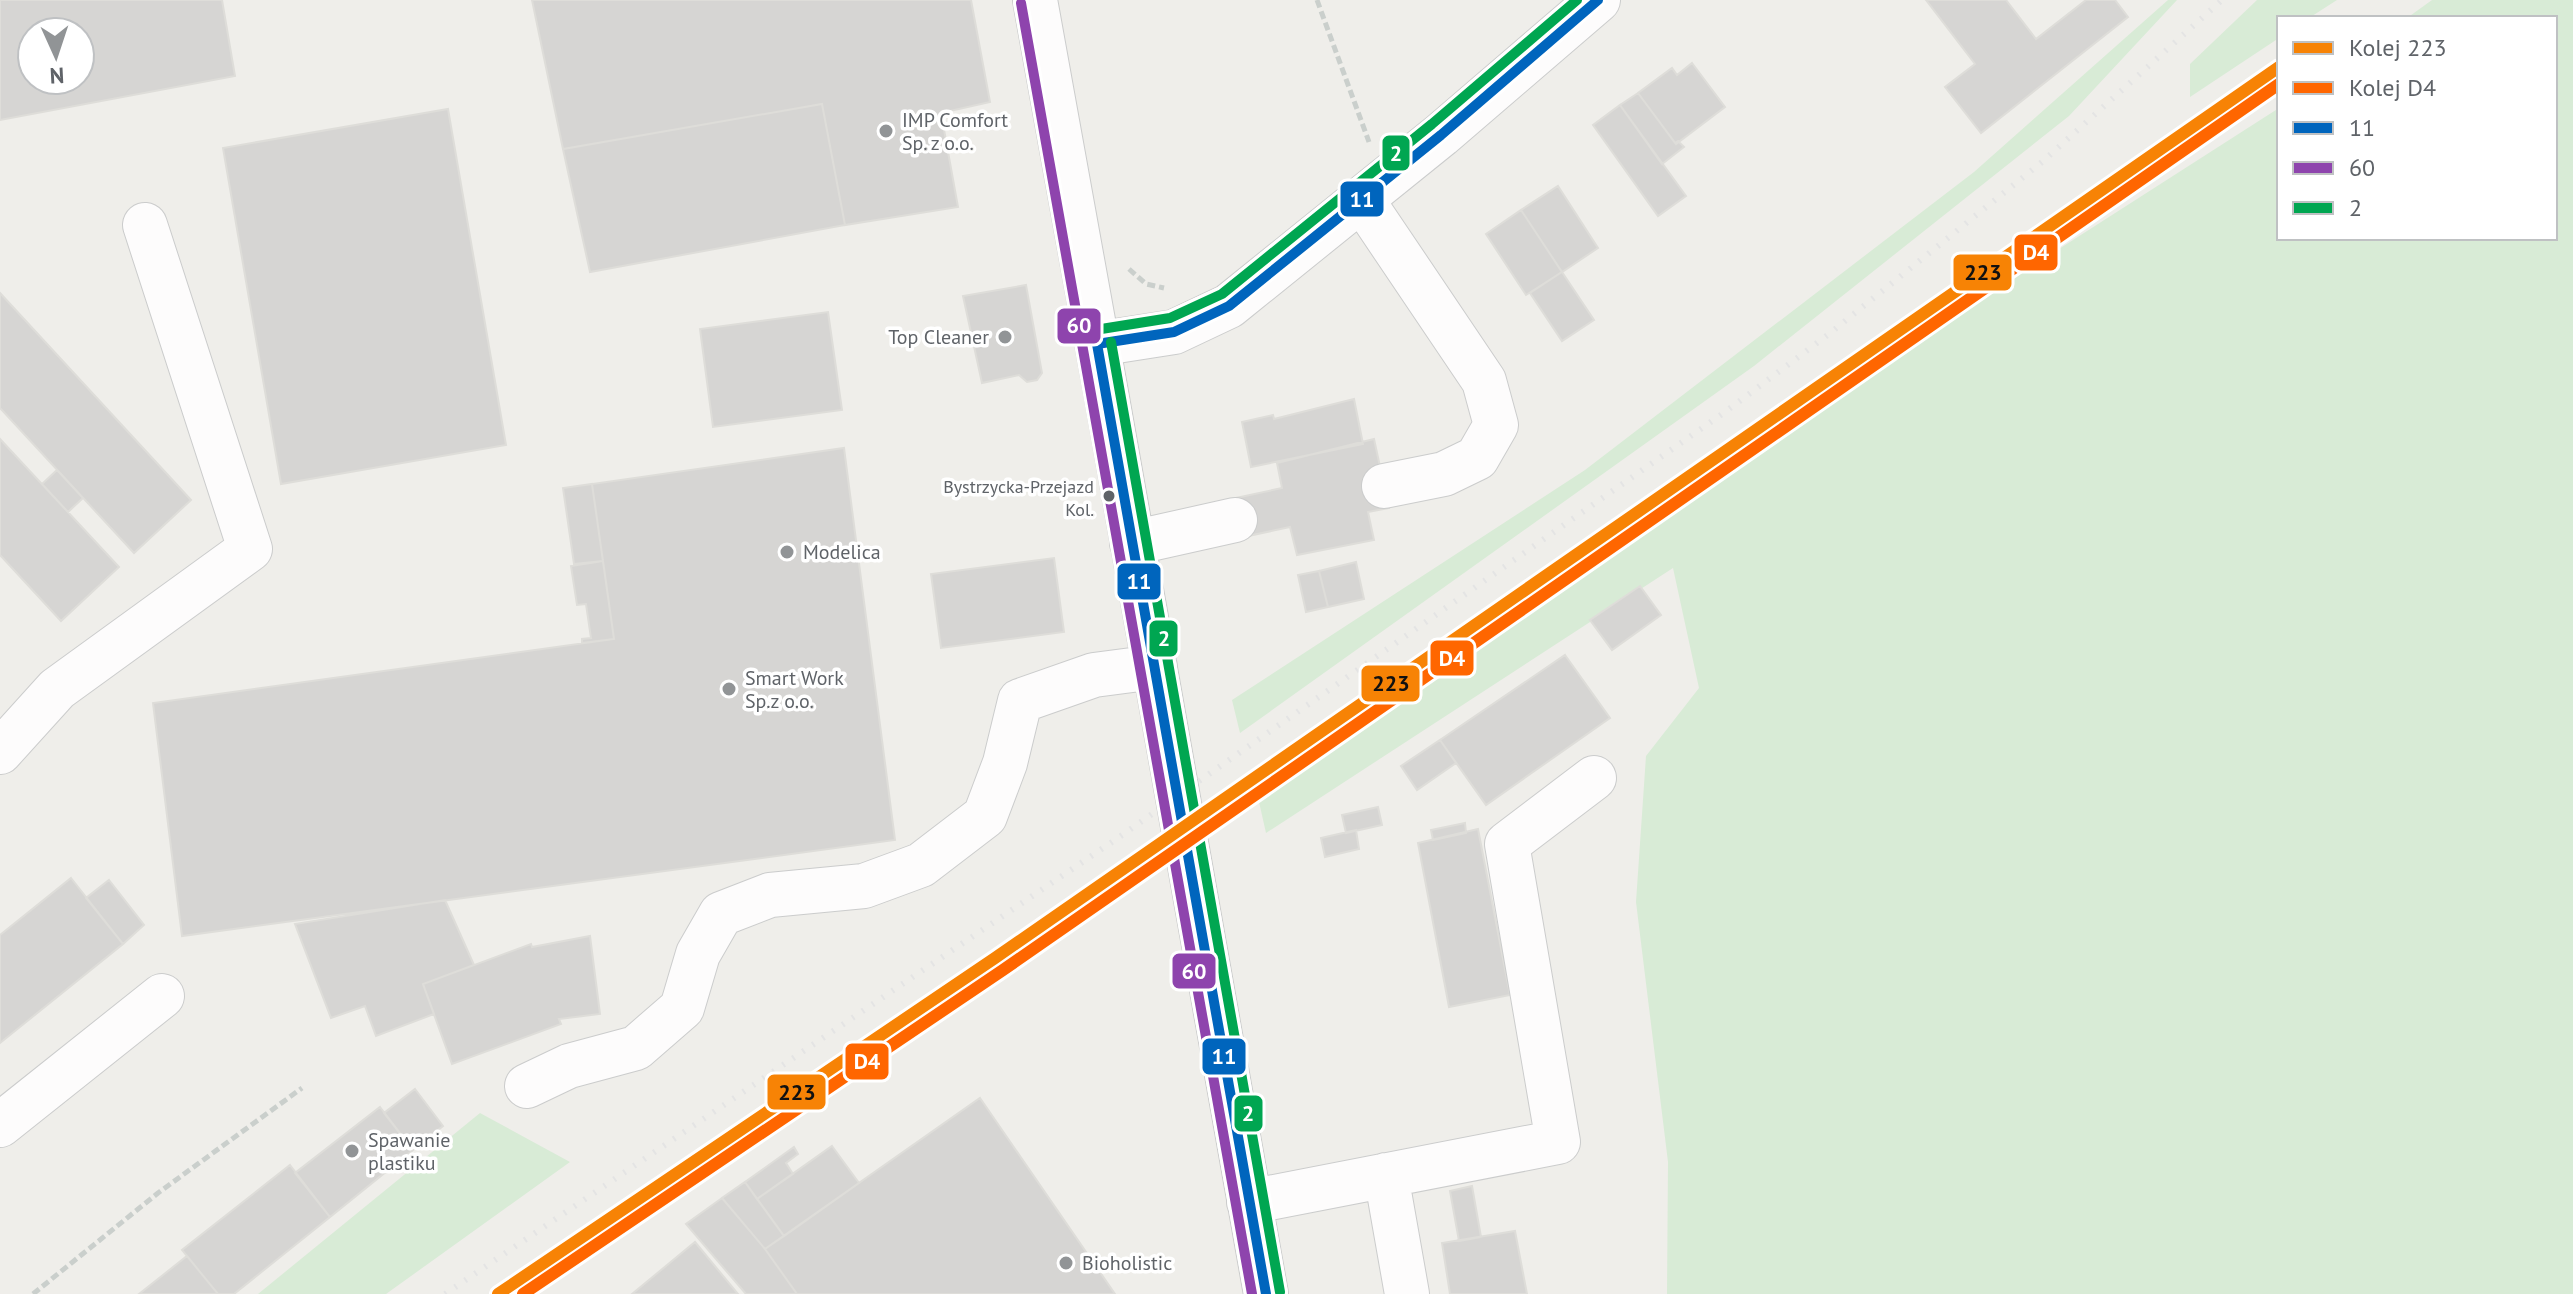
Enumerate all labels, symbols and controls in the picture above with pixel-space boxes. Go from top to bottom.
north arrow [16,16,96,96]
legend [2277,16,2557,240]
text: Kolej 223 [2349,32,2447,63]
text: N [49,62,65,90]
text: Kolej D4 [2349,72,2436,103]
place label: IMP Comfort Sp. z o.o. [902,107,1008,156]
text: 11 [2349,112,2375,143]
marker: IMP Comfort Sp. z o.o. [877,122,895,140]
line badge: 2 [1381,134,1411,172]
text: 2 [1390,139,1402,167]
text: 60 [2349,152,2375,183]
line badge: 11 [1339,180,1385,218]
text: 11 [1350,185,1374,213]
text: 2 [2349,192,2362,223]
line badge: D4 [2013,233,2059,272]
text: D4 [2023,238,2050,266]
line badge: 223 [1952,253,2013,292]
text: 223 [1964,258,2002,286]
line badge: 60 [1056,307,1102,345]
text: 60 [1067,311,1091,339]
place label: Top Cleaner [888,324,989,350]
marker: Top Cleaner [996,328,1014,346]
place label: Bystrzycka-Przejazd Kol. [943,475,1094,521]
marker: Bystrzycka-Przejazd Kol. [1101,488,1117,504]
place label: Modelica [803,539,881,565]
marker: Modelica [778,543,796,561]
line badge: 11 [1116,562,1162,601]
text: 11 [1127,567,1151,595]
line badge: 2 [1148,619,1179,658]
text: 2 [1158,624,1170,652]
line badge: D4 [1429,639,1475,677]
text: D4 [1439,644,1466,672]
line badge: 223 [1360,664,1421,703]
place label: Smart Work Sp.z o.o. [745,665,844,714]
text: 223 [1372,669,1410,697]
marker: Smart Work Sp.z o.o. [720,680,738,698]
line badge: 60 [1171,952,1217,990]
text: 60 [1182,957,1206,985]
line badge: 11 [1201,1037,1247,1076]
line badge: D4 [844,1042,890,1081]
text: 11 [1212,1042,1236,1070]
text: D4 [854,1047,881,1075]
line badge: 223 [766,1073,827,1111]
text: 223 [778,1078,816,1106]
line badge: 2 [1233,1094,1264,1133]
text: 2 [1242,1099,1254,1127]
place label: Spawanie plastiku [368,1127,450,1176]
marker: Spawanie plastiku [343,1142,361,1160]
place label: Bioholistic [1082,1250,1172,1276]
marker: Bioholistic [1057,1254,1075,1272]

